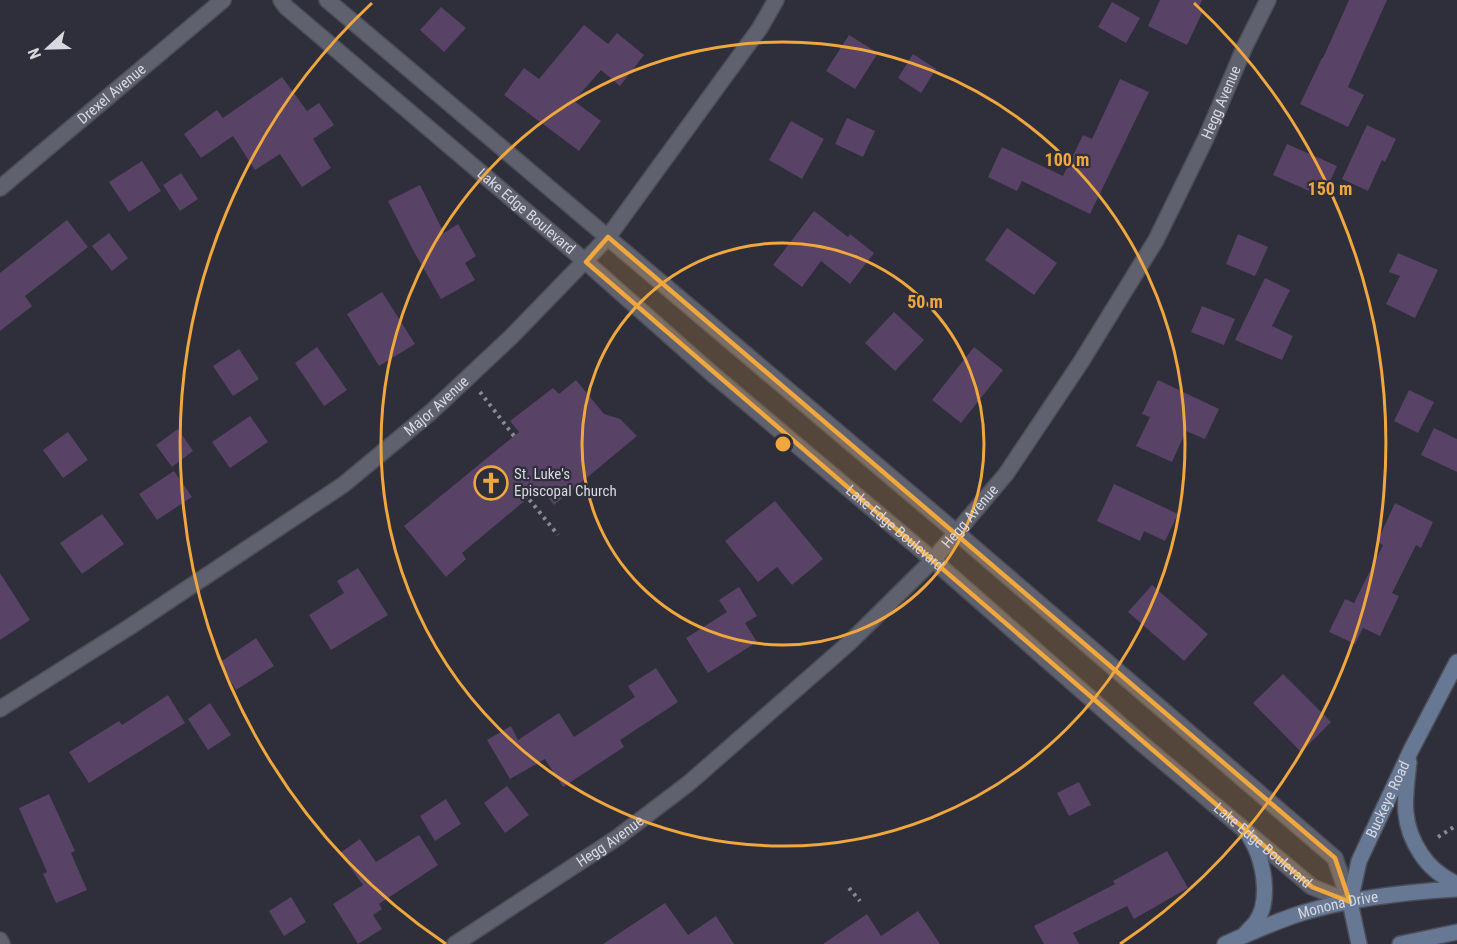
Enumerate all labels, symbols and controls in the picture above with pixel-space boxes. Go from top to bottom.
north arrow [18,18,78,78]
text: N [24,45,45,62]
street label: Drexel Avenue [74,60,149,128]
street label: Hegg Avenue [1198,63,1245,142]
text: 100 m [1045,149,1089,170]
street label: Lake Edge Boulevard [474,165,579,258]
text: 150 m [1308,178,1352,199]
text: 50 m [907,291,943,312]
street label: Major Avenue [400,372,472,440]
centre of rings [773,434,793,454]
church icon: St. Luke's Episcopal Church [473,465,509,501]
place label: St. Luke's Episcopal Church [514,465,617,500]
street label: Lake Edge Boulevard [842,481,948,574]
street label: Hegg Avenue [938,481,1002,552]
street label: Buckeye Road [1362,758,1414,841]
street label: Lake Edge Boulevard [1210,799,1316,892]
street label: Hegg Avenue [573,812,647,871]
street label: Monona Drive [1296,888,1379,923]

